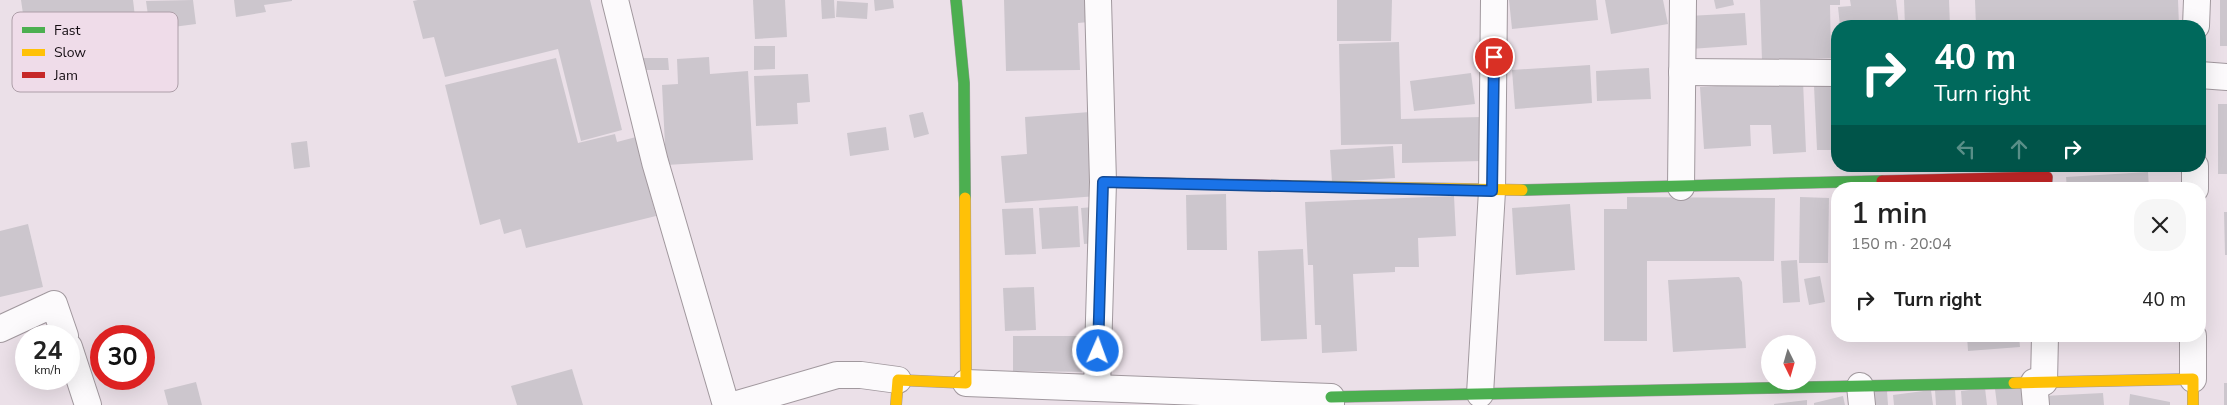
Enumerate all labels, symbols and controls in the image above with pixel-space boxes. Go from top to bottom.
legend [12,12,178,92]
text: Fast [54,21,80,40]
text: 40 m [1934,34,2016,81]
pin [1473,36,1515,78]
icon: right [1851,40,1916,105]
text: Slow [54,43,86,62]
icon: arrive [1480,43,1508,71]
text: Jam [53,66,78,85]
text: Turn right [1934,79,2030,109]
icon: left [1952,135,1980,163]
icon: ahead [2005,135,2033,163]
icon: right [2058,135,2086,163]
text: 1 min [1851,193,1927,234]
button: close [2134,199,2186,251]
text: 150 m · 20:04 [1851,233,1952,255]
icon: right [1851,286,1879,314]
text: Turn right [1894,287,1981,313]
text: 40 m [2142,287,2186,313]
position arrow [1071,324,1123,376]
speed limit sign: 30 [90,325,155,390]
text: 24 [32,334,63,368]
north arrow [1761,335,1816,390]
map controls [1761,335,1816,390]
text: km/h [34,362,61,378]

